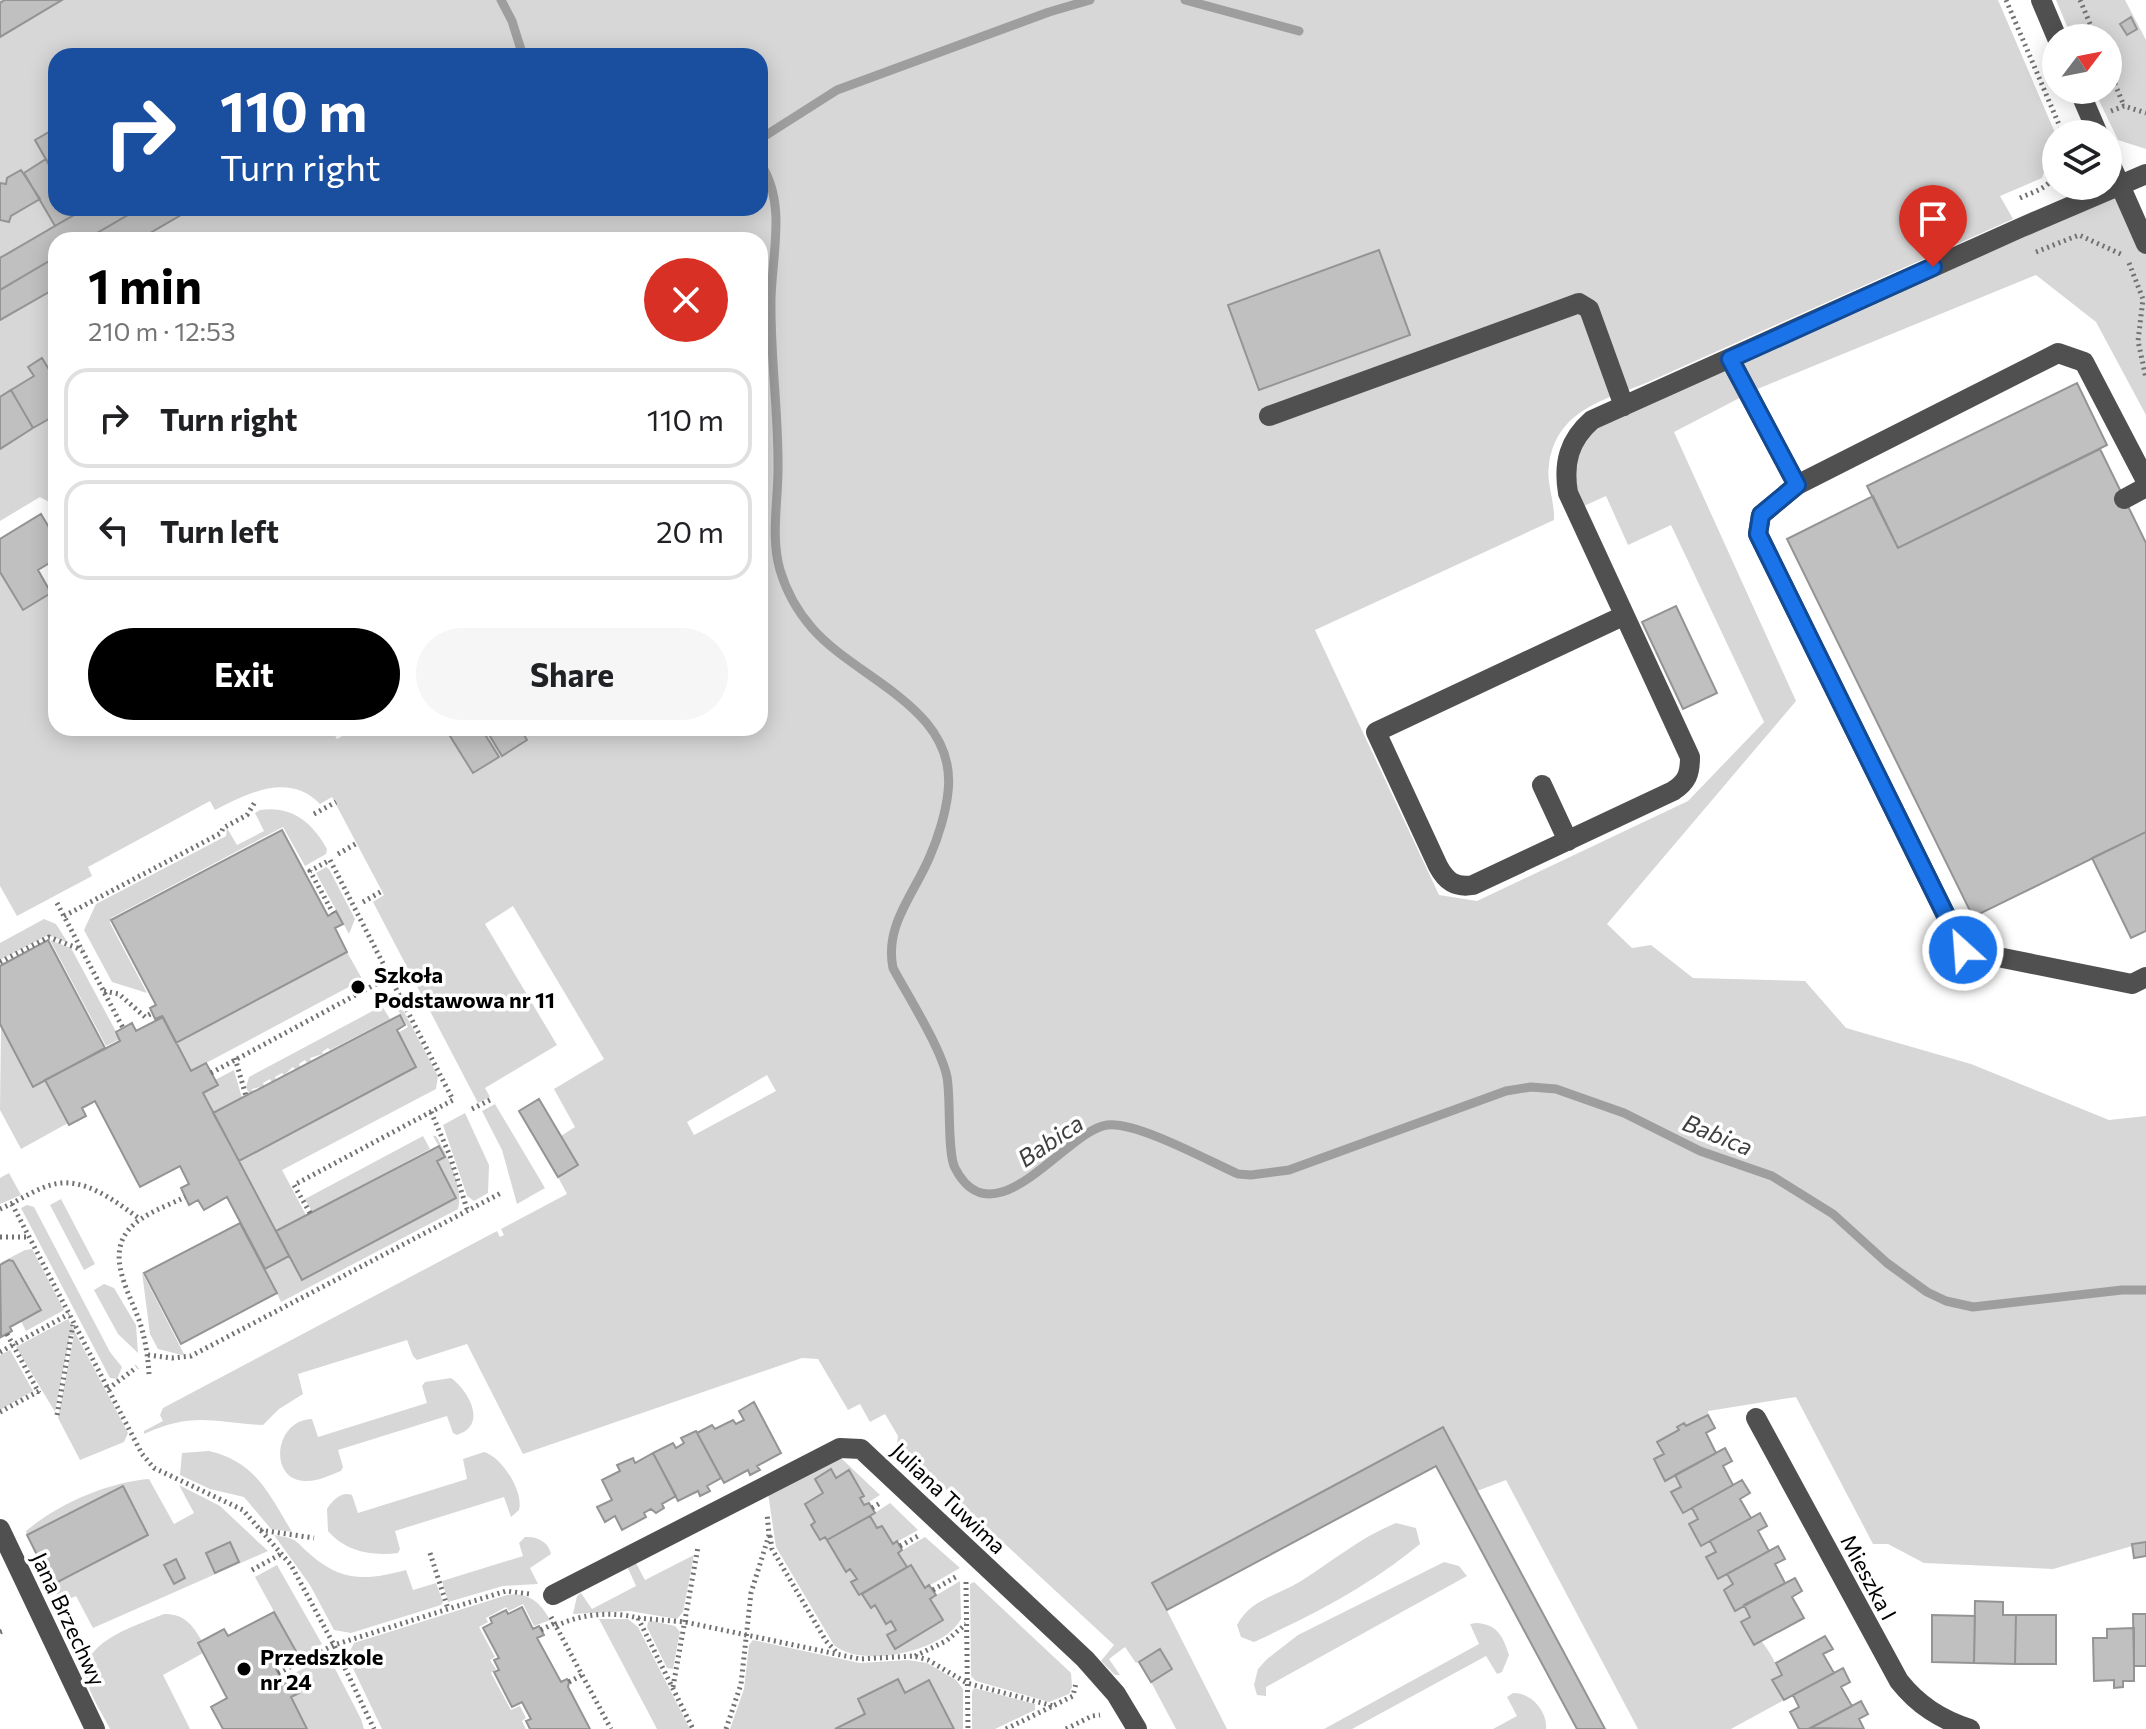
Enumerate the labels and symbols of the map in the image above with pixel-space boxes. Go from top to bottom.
north arrow [2042,24,2122,104]
pin [1899,185,1967,267]
position arrow [1921,908,2005,992]
place label: Szkoła Podstawowa nr 11 [374,961,555,1013]
marker: Szkoła Podstawowa nr 11 [349,978,367,996]
water label: Babica [1679,1107,1757,1161]
water label: Babica [1012,1108,1088,1172]
street label: Juliana Tuwima [886,1437,1012,1559]
street label: Mieszka I [1835,1530,1903,1624]
street label: Jana Brzechwy [26,1548,112,1690]
place label: Przedszkole nr 24 [260,1643,383,1695]
marker: Przedszkole nr 24 [235,1660,253,1678]

